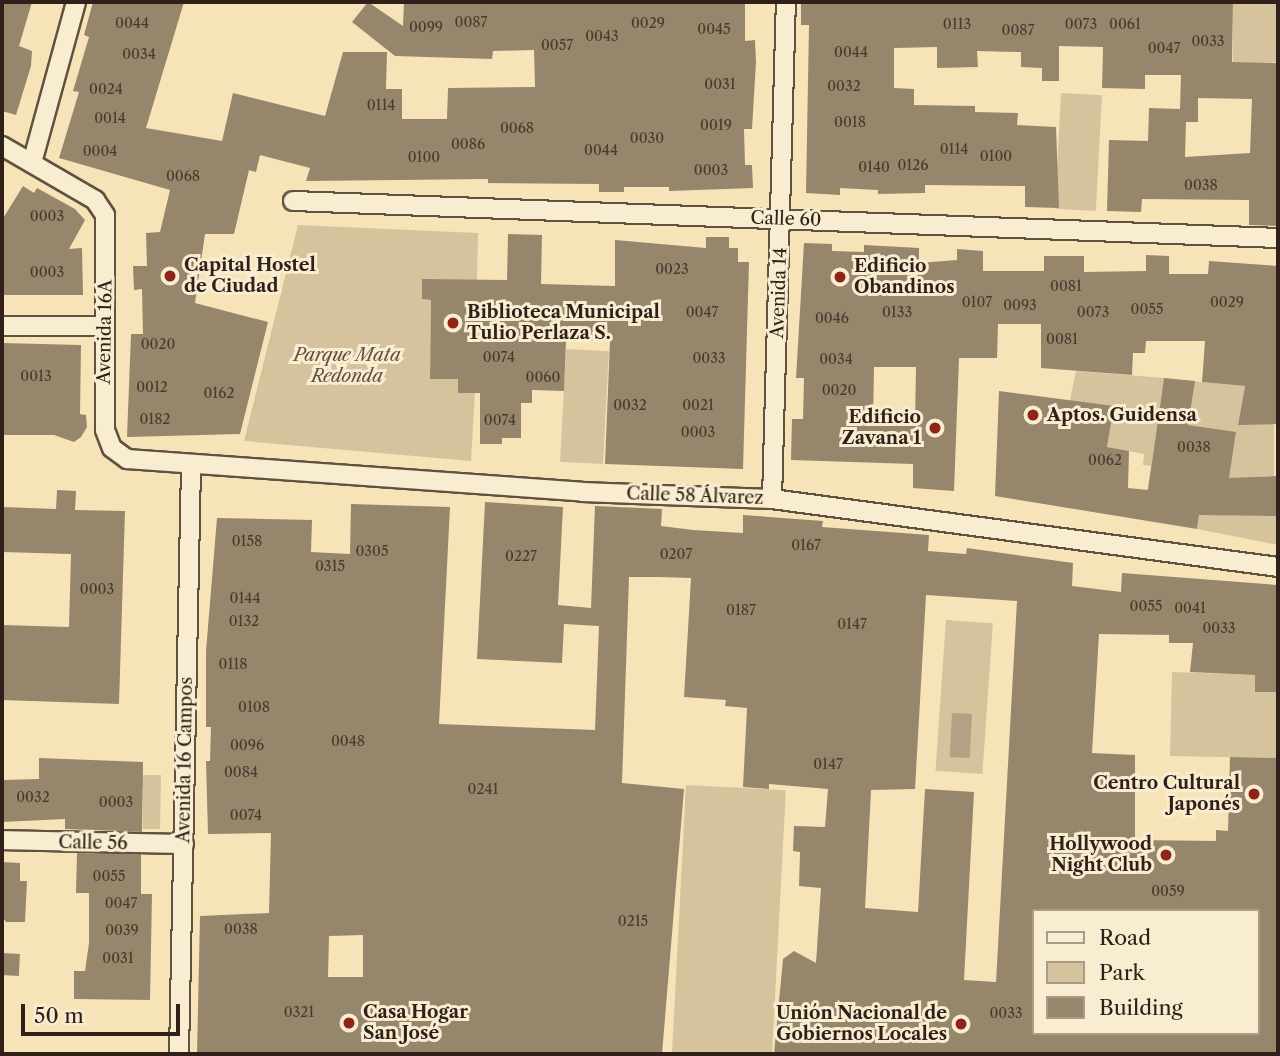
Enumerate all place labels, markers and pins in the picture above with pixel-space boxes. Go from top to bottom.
place label: Capital Hostel de Ciudad [184,255,316,298]
place label: Edificio Obandinos [854,256,954,298]
marker: Capital Hostel de Ciudad [162,268,178,284]
marker: Edificio Obandinos [832,269,848,285]
place label: Biblioteca Municipal Tulio Perlaza S. [467,302,660,344]
marker: Biblioteca Municipal Tulio Perlaza S. [445,315,461,331]
place label: Aptos. Guidensa [1047,404,1197,426]
place label: Edificio Zavana 1 [842,407,921,450]
marker: Aptos. Guidensa [1025,407,1041,423]
marker: Edificio Zavana 1 [927,420,943,436]
place label: Centro Cultural Japonés [1093,773,1240,816]
marker: Centro Cultural Japonés [1246,786,1262,802]
place label: Hollywood Night Club [1049,834,1152,876]
marker: Hollywood Night Club [1158,847,1174,863]
place label: Casa Hogar San José [363,1002,468,1044]
place label: Unión Nacional de Gobiernos Locales [776,1003,947,1046]
marker: Casa Hogar San José [341,1015,357,1031]
marker: Unión Nacional de Gobiernos Locales [953,1016,969,1032]

